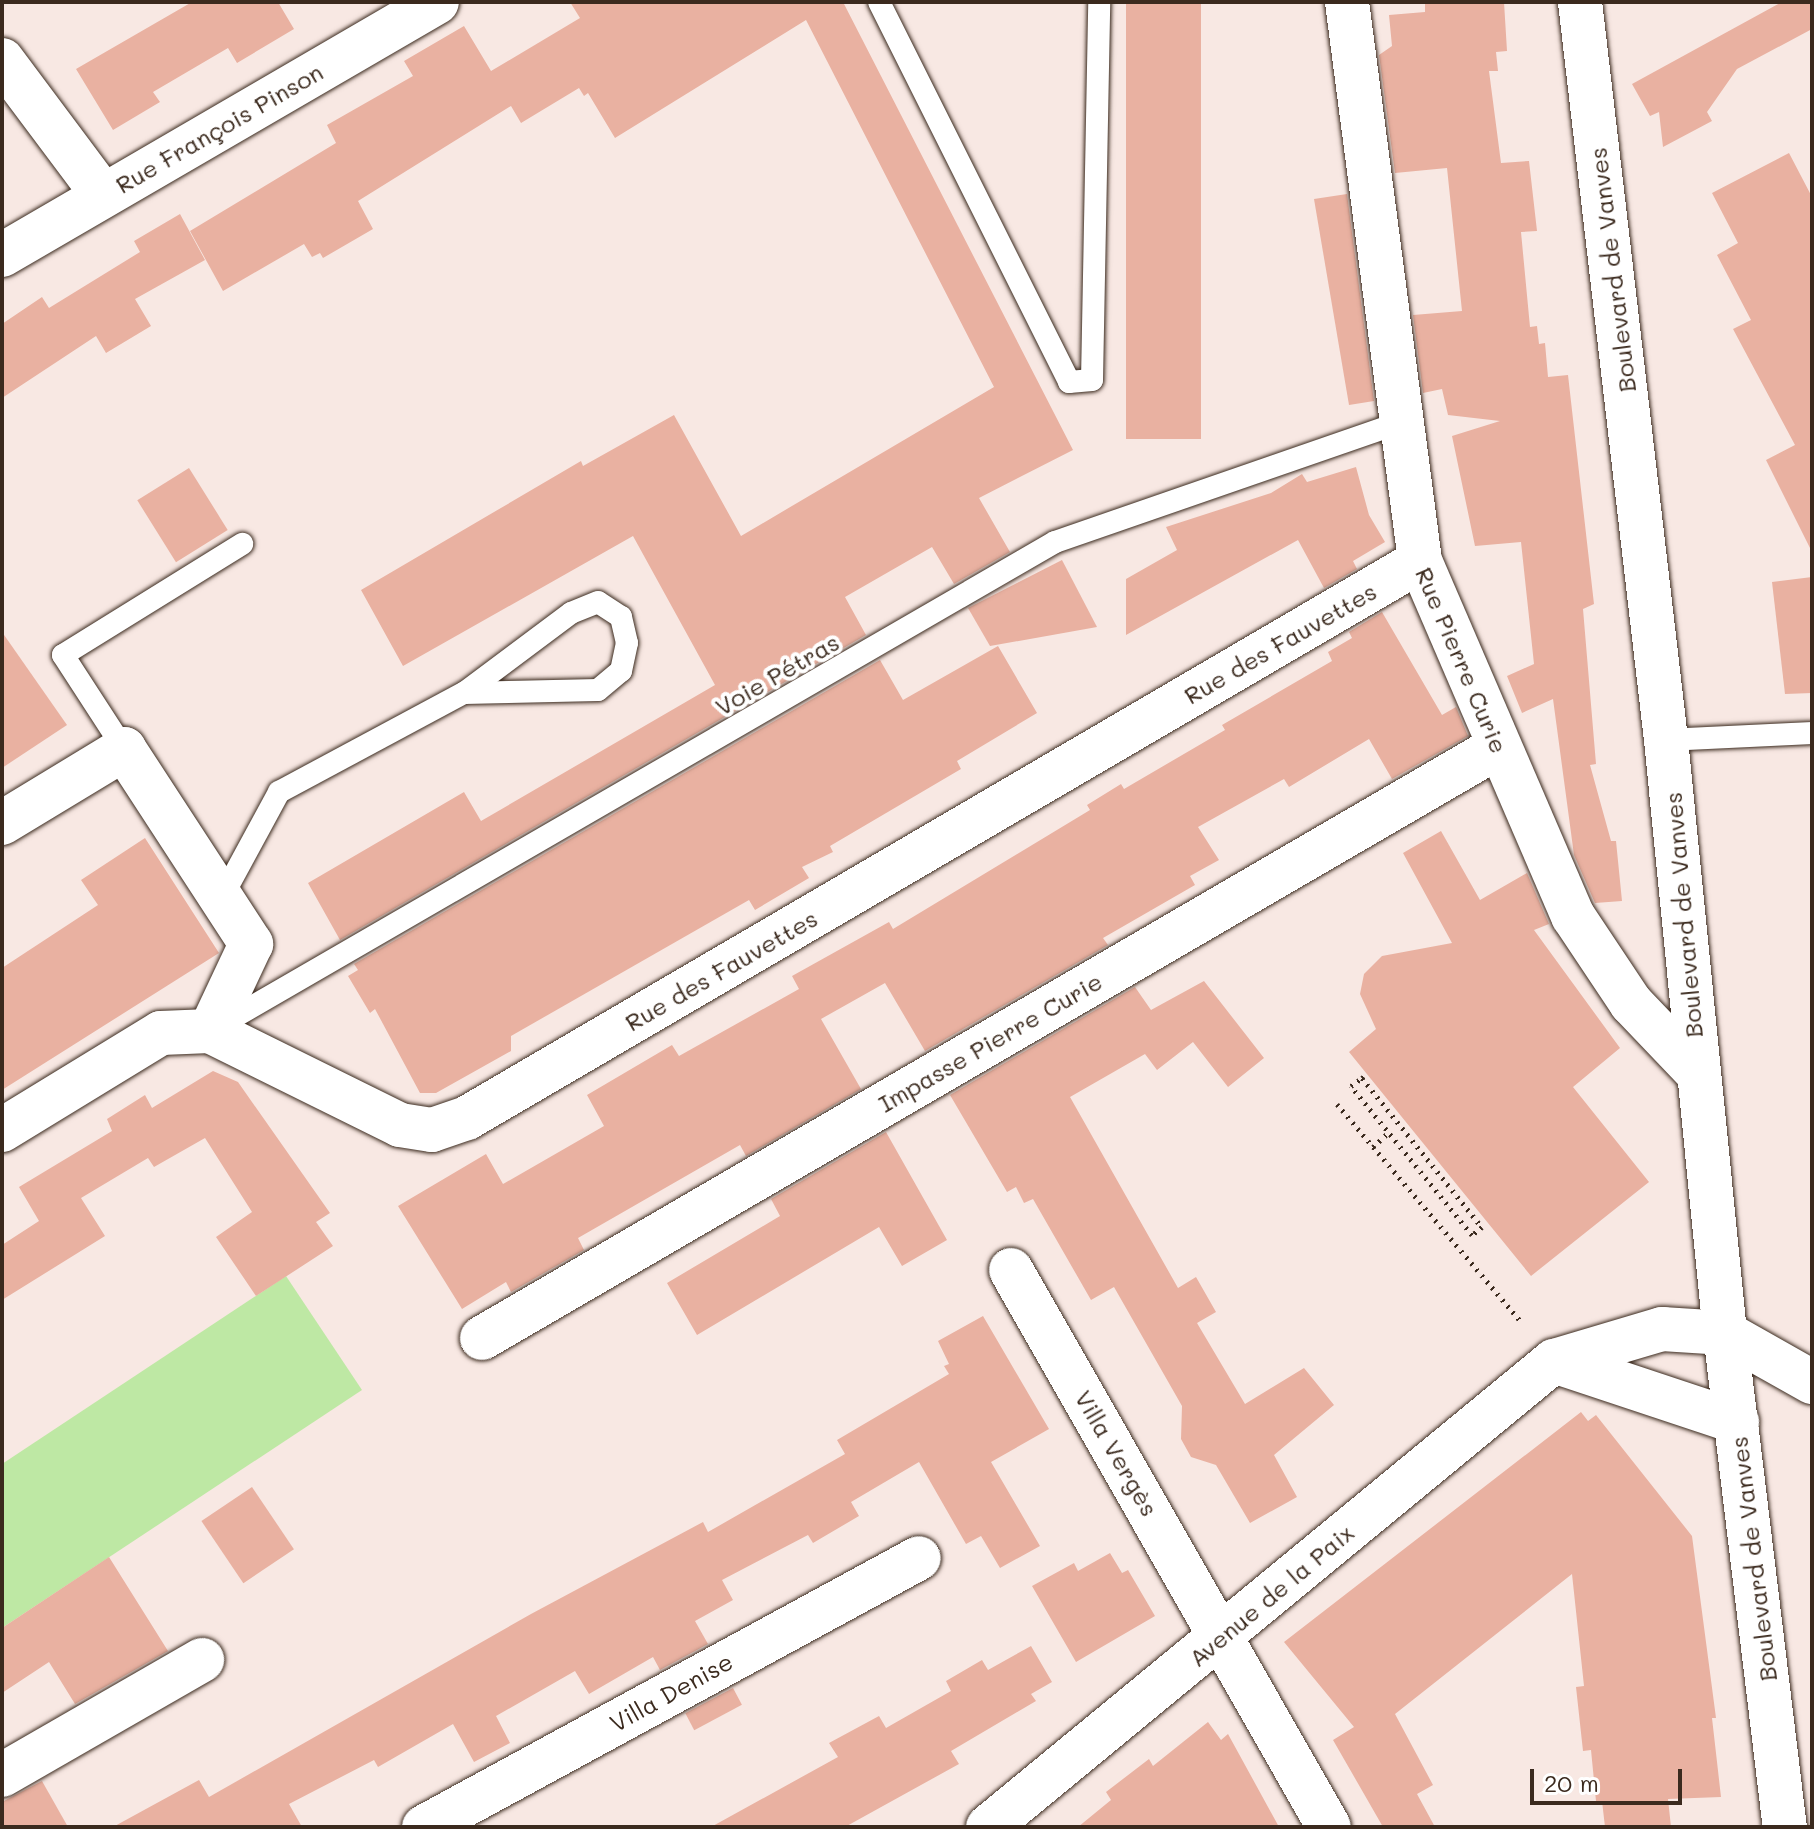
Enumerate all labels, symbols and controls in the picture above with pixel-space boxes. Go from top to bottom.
street label: Rue François Pinson [110,57,328,199]
street label: Boulevard de Vanves [1583,146,1641,394]
street label: Rue Pierre Curie [1410,563,1514,757]
street label: Rue des Fauvettes [1179,576,1381,710]
street label: Voie Pétras [710,627,844,721]
street label: Boulevard de Vanves [1658,791,1708,1039]
street label: Rue des Fauvettes [620,903,822,1037]
street label: Impasse Pierre Curie [873,966,1107,1118]
street label: Villa Vergès [1069,1385,1165,1521]
street label: Boulevard de Vanves [1724,1435,1782,1683]
street label: Avenue de la Paix [1183,1518,1359,1672]
street label: Villa Denise [605,1646,737,1738]
scale bar [1534,1753,1686,1803]
text: 20 m [1544,1767,1599,1798]

